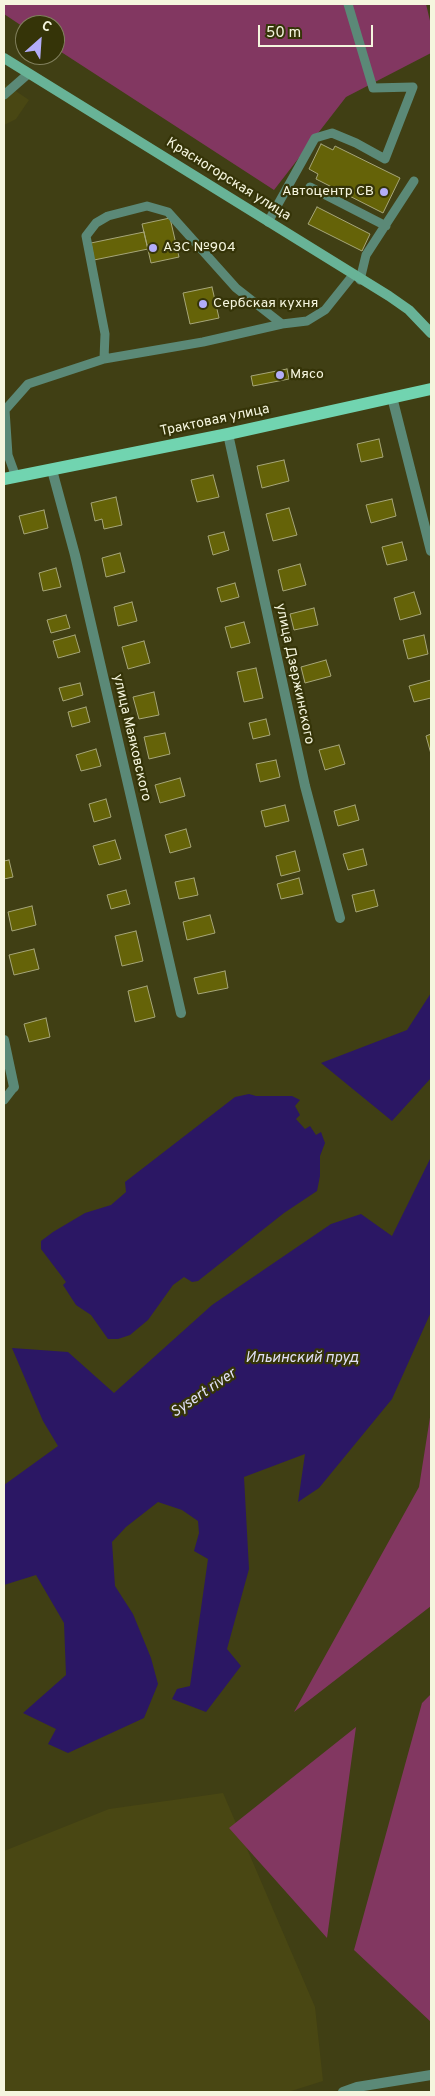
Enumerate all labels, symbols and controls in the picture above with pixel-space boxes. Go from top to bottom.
north arrow [15,15,65,65]
scale bar [260,15,375,47]
text: С [39,17,54,37]
text: 50 m [266,24,301,43]
street label: Красногорская улица [163,135,293,225]
place label: Автоцентр СВ [282,184,374,200]
marker: Автоцентр СВ [378,186,390,198]
place label: АЗС №904 [163,240,236,256]
marker: АЗС №904 [147,242,159,254]
place label: Сербская кухня [213,296,318,312]
marker: Сербская кухня [197,298,209,310]
place label: Мясо [290,367,324,383]
marker: Мясо [274,369,286,381]
street label: Трактовая улица [159,401,271,441]
street label: улица Дзержинского [271,602,317,746]
street label: улица Маяковского [108,673,154,803]
water label: Ильинский пруд [245,1350,359,1368]
water label: Sysert river [168,1366,240,1422]

